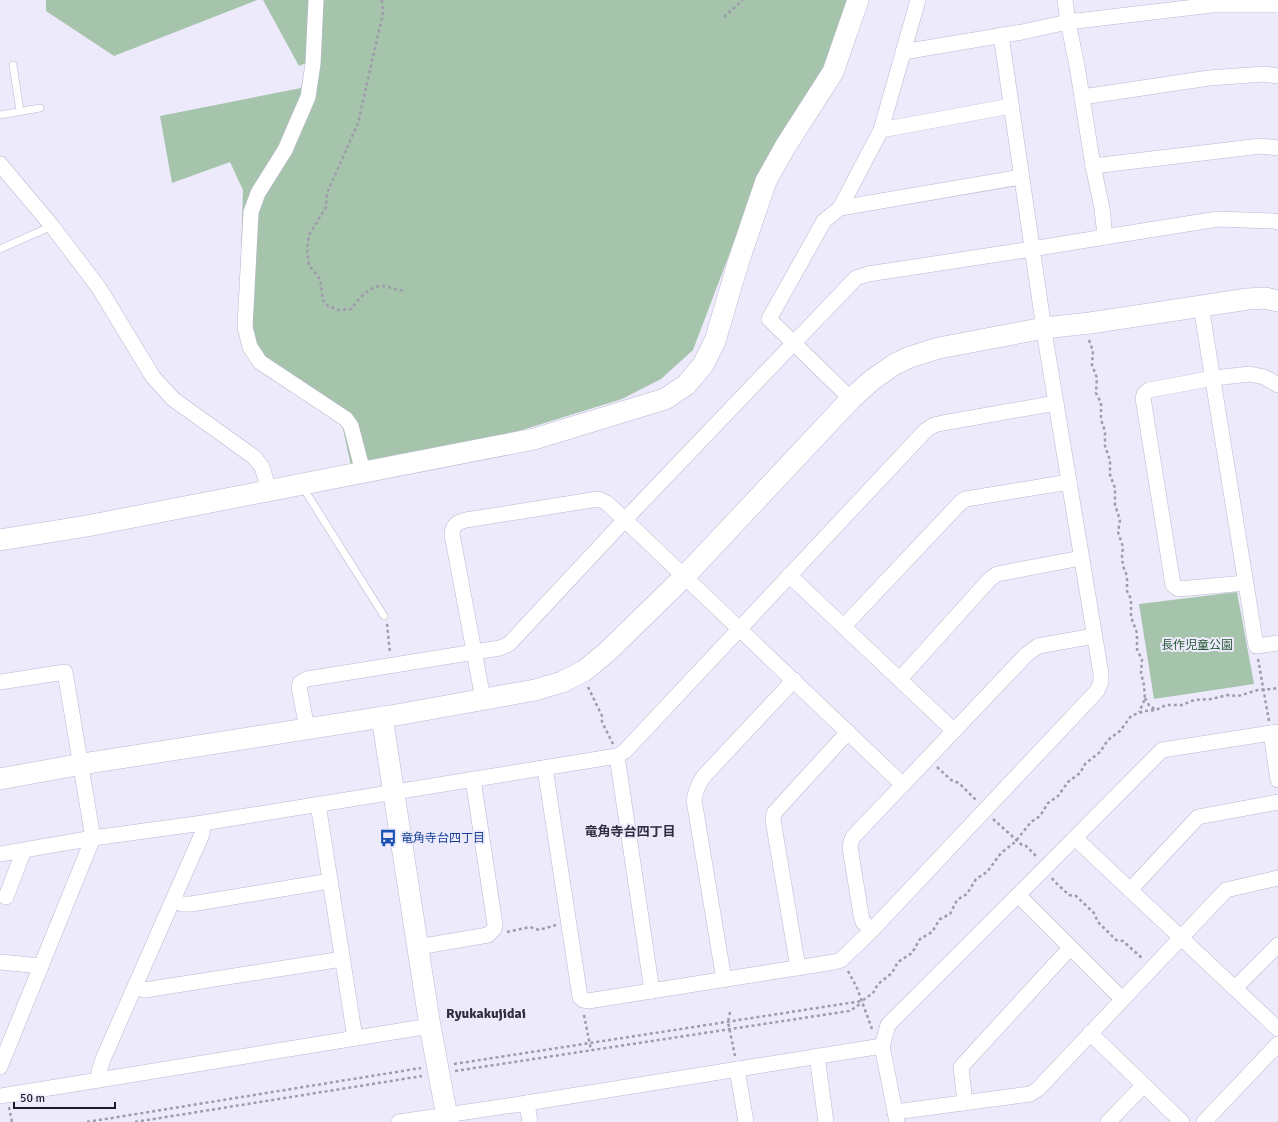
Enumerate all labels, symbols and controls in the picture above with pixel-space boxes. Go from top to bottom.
park label: 長作児童公園 [1161,638,1233,653]
district label: 竜角寺台四丁目 [584,824,676,840]
bus stop icon: 竜角寺台四丁目 [378,828,398,848]
place label: 竜角寺台四丁目 [401,831,485,846]
district label: Ryukakujidai [446,1005,526,1022]
scale bar [14,1084,115,1110]
text: 50 m [20,1091,45,1106]

